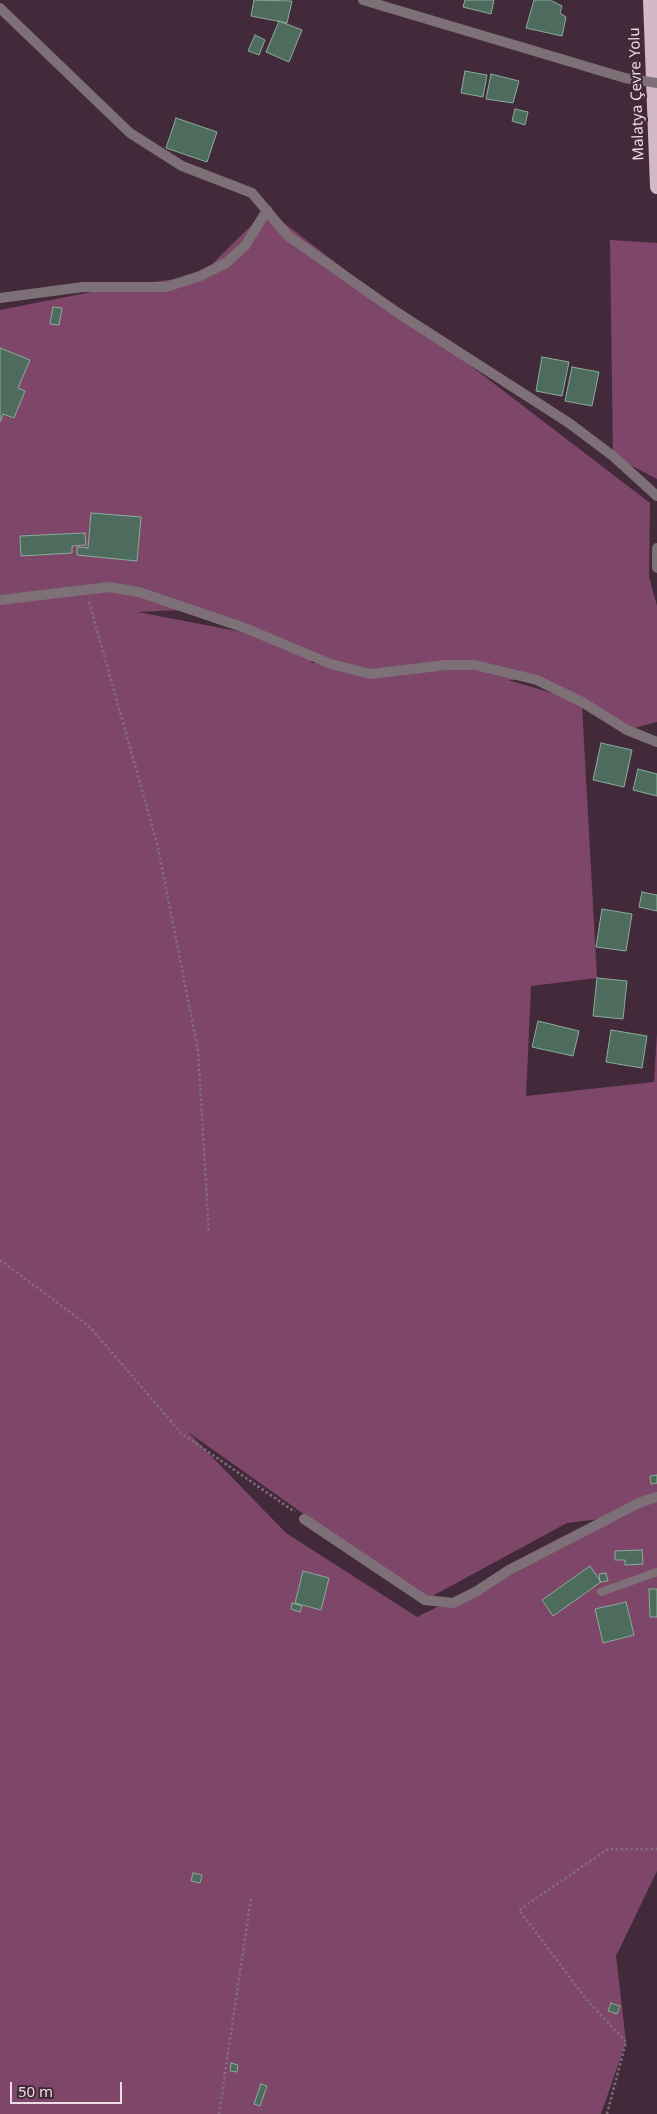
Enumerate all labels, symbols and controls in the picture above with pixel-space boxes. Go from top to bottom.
street label: Malatya Çevre Yolu [626,27,648,161]
scale bar [12,2072,125,2104]
text: 50 m [18,2081,53,2101]

